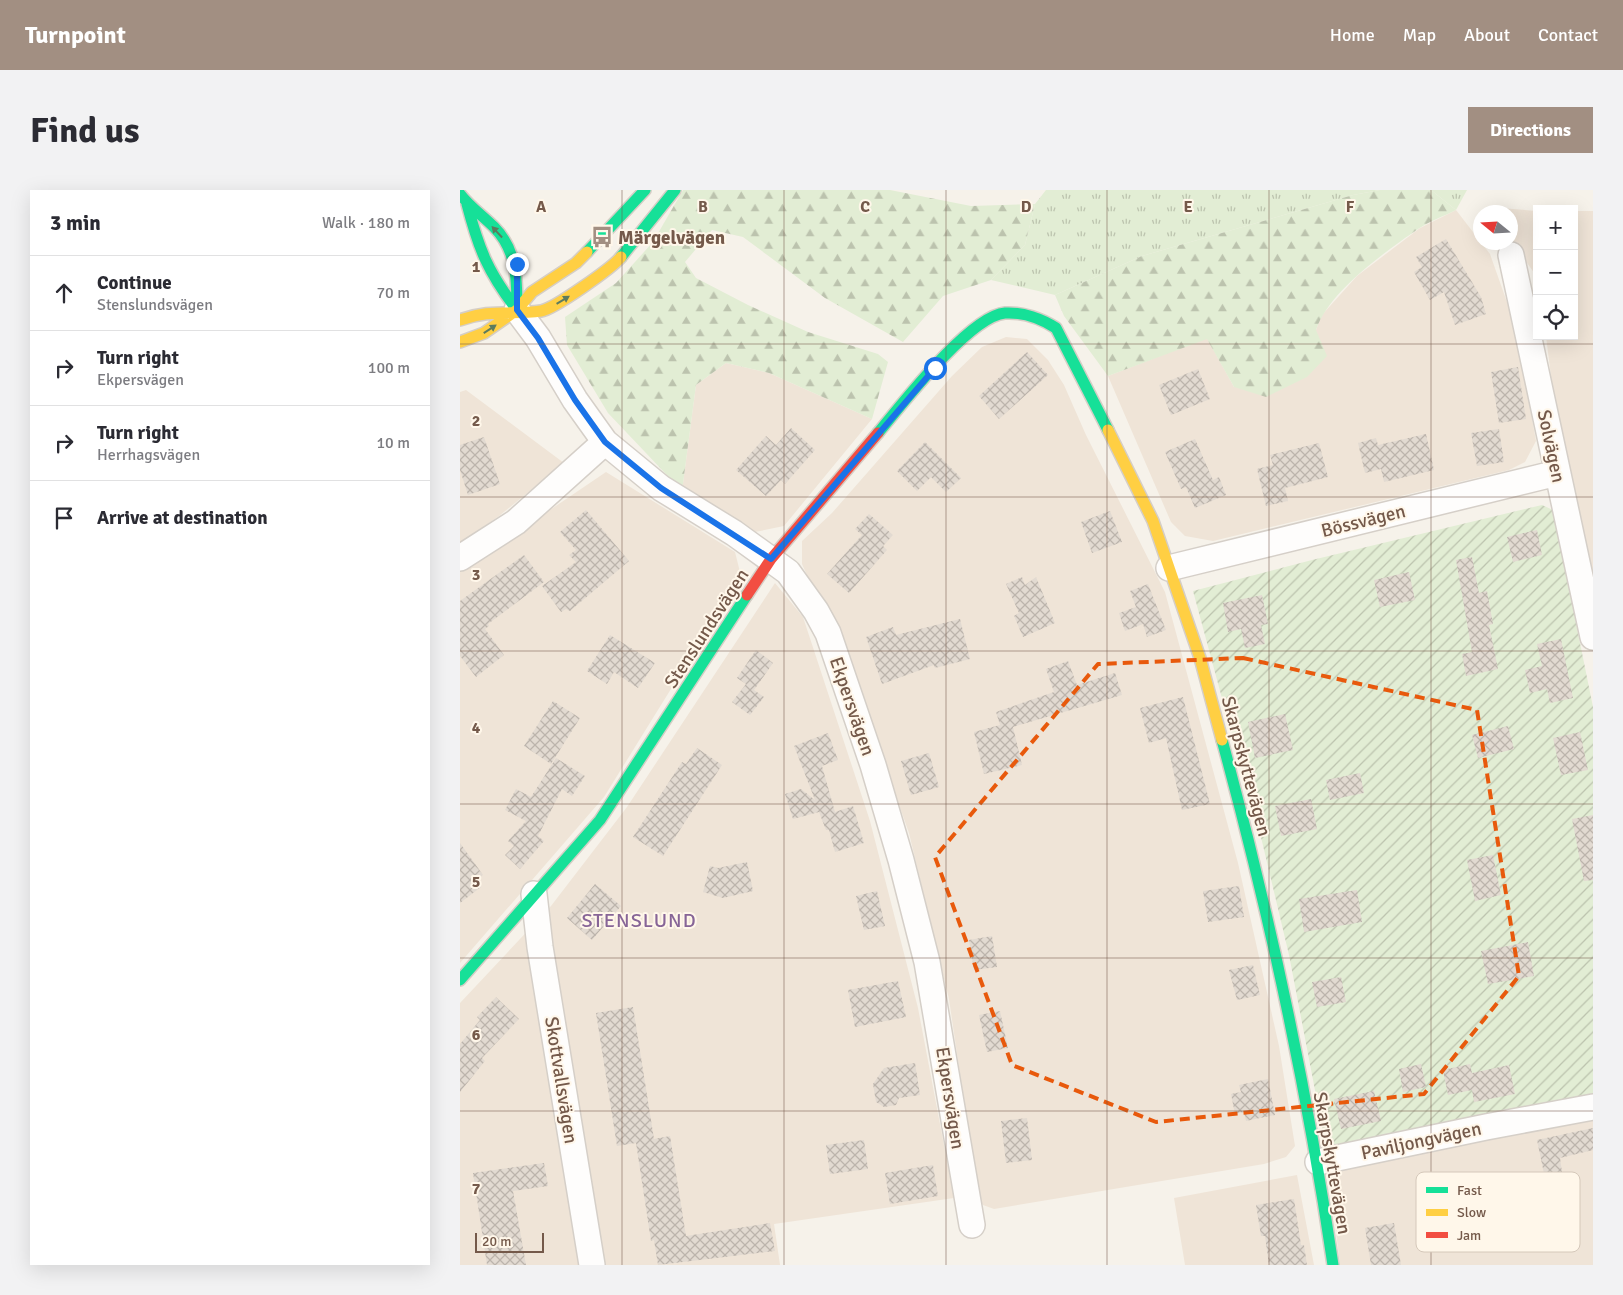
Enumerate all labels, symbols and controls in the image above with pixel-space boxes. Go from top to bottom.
text: Turnpoint [25,20,126,50]
text: Home [1330,24,1375,46]
text: Map [1403,24,1436,46]
text: About [1464,24,1510,46]
text: Contact [1538,24,1598,46]
button: Directions [1468,107,1593,153]
text: Find us [30,109,140,152]
text: A [536,197,547,217]
text: B [698,197,708,217]
text: C [860,197,870,217]
text: D [1021,197,1032,217]
text: E [1183,197,1193,217]
text: F [1346,197,1355,217]
north arrow [1473,205,1518,250]
map controls [1533,205,1578,340]
button: + [1533,205,1578,250]
text: 3 min [50,210,101,236]
text: Walk · 180 m [322,213,410,233]
bus stop icon: Märgelvägen [589,224,615,250]
place label: Märgelvägen [618,226,725,250]
one-way arrow [491,227,503,239]
button: − [1533,250,1578,295]
route end [506,253,529,276]
text: 1 [472,257,481,277]
text: Continue [97,271,172,295]
icon: ahead [50,279,78,307]
text: 70 m [376,283,410,303]
text: Stenslundsvägen [97,295,213,315]
one-way arrow [556,295,569,304]
button: locate [1533,295,1578,340]
one-way arrow [483,324,497,333]
text: Turn right [97,346,179,370]
icon: right [50,354,78,382]
route start [924,357,947,380]
text: 100 m [368,358,410,378]
text: Ekpersvägen [97,370,184,390]
street label: Solvägen [1532,408,1570,485]
text: 2 [472,411,480,431]
text: Turn right [97,421,179,445]
icon: right [50,429,78,457]
text: 10 m [376,433,410,453]
text: Herrhagsvägen [97,445,200,465]
street label: Bössvägen [1319,499,1408,543]
icon: arrive [50,504,78,532]
text: Arrive at destination [97,506,268,530]
street label: Stenslundsvägen [659,564,754,693]
text: 3 [472,565,480,585]
street label: Ekpersvägen [824,654,880,759]
street label: Skarpskyttevägen [1216,694,1276,839]
text: 4 [472,718,481,738]
text: 5 [472,872,480,892]
district label: STENSLUND [581,908,697,933]
street label: Skottvallsvägen [539,1015,583,1145]
text: 6 [472,1025,481,1045]
street label: Ekpersvägen [930,1045,970,1151]
street label: Skarpskyttevägen [1308,1090,1356,1236]
street label: Paviljongvägen [1359,1117,1484,1165]
legend [1416,1172,1580,1252]
text: 7 [472,1179,481,1199]
text: Fast [1457,1182,1482,1199]
text: Slow [1457,1204,1486,1221]
text: Jam [1457,1227,1481,1244]
scale bar [475,1230,544,1253]
text: 20 m [482,1233,511,1250]

